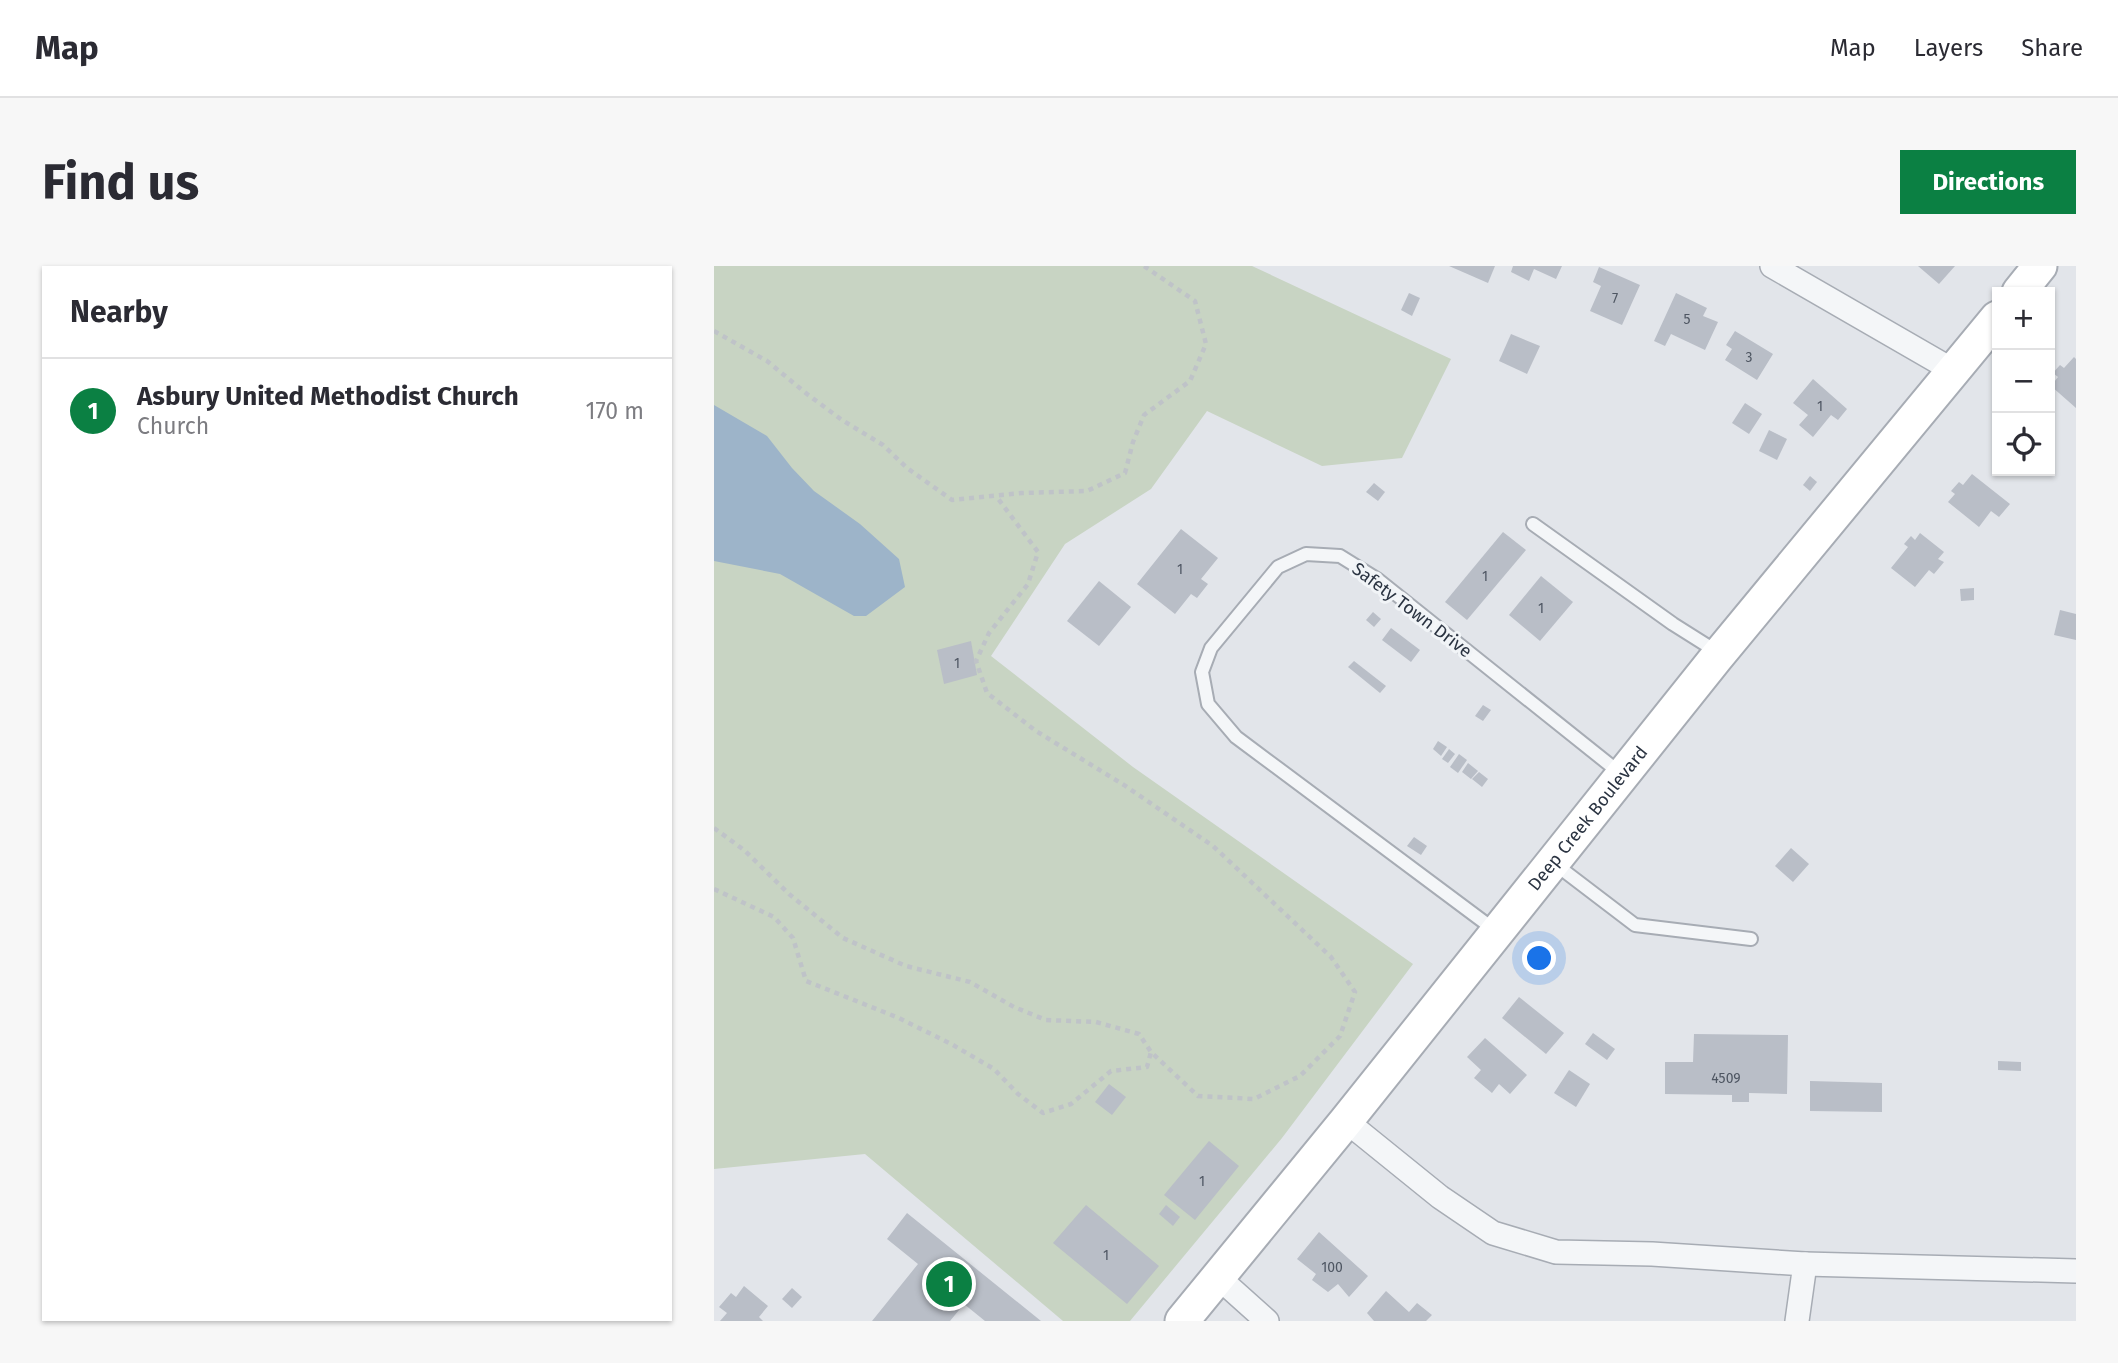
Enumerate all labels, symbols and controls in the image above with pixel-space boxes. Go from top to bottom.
text: Map [35,28,99,68]
text: Map [1830,34,1876,62]
text: Layers [1914,34,1983,62]
text: Share [2021,34,2083,62]
button: Directions [1900,150,2076,214]
text: Find us [42,153,199,212]
map controls [1992,287,2055,476]
button: + [1992,287,2055,350]
house number: 7 [1612,290,1618,307]
text: Nearby [70,294,168,330]
house number: 5 [1683,311,1691,328]
house number: 3 [1746,349,1753,366]
button: − [1992,350,2055,413]
text: Asbury United Methodist Church [137,381,519,412]
text: 1 [88,397,98,425]
text: 170 m [585,397,644,425]
house number: 1 [1817,398,1823,415]
text: Church [137,412,209,440]
button: locate [1992,413,2055,476]
street label: Safety Town Drive [1348,558,1476,662]
house number: 1 [1177,561,1183,578]
house number: 1 [1482,568,1488,585]
house number: 1 [1538,600,1544,617]
house number: 1 [954,655,960,672]
street label: Deep Creek Boulevard [1523,742,1652,895]
your location [1522,941,1556,975]
house number: 4509 [1711,1070,1741,1087]
house number: 1 [1199,1173,1205,1190]
house number: 1 [1103,1247,1109,1264]
pin: 1 [926,1258,972,1310]
house number: 100 [1321,1259,1343,1276]

